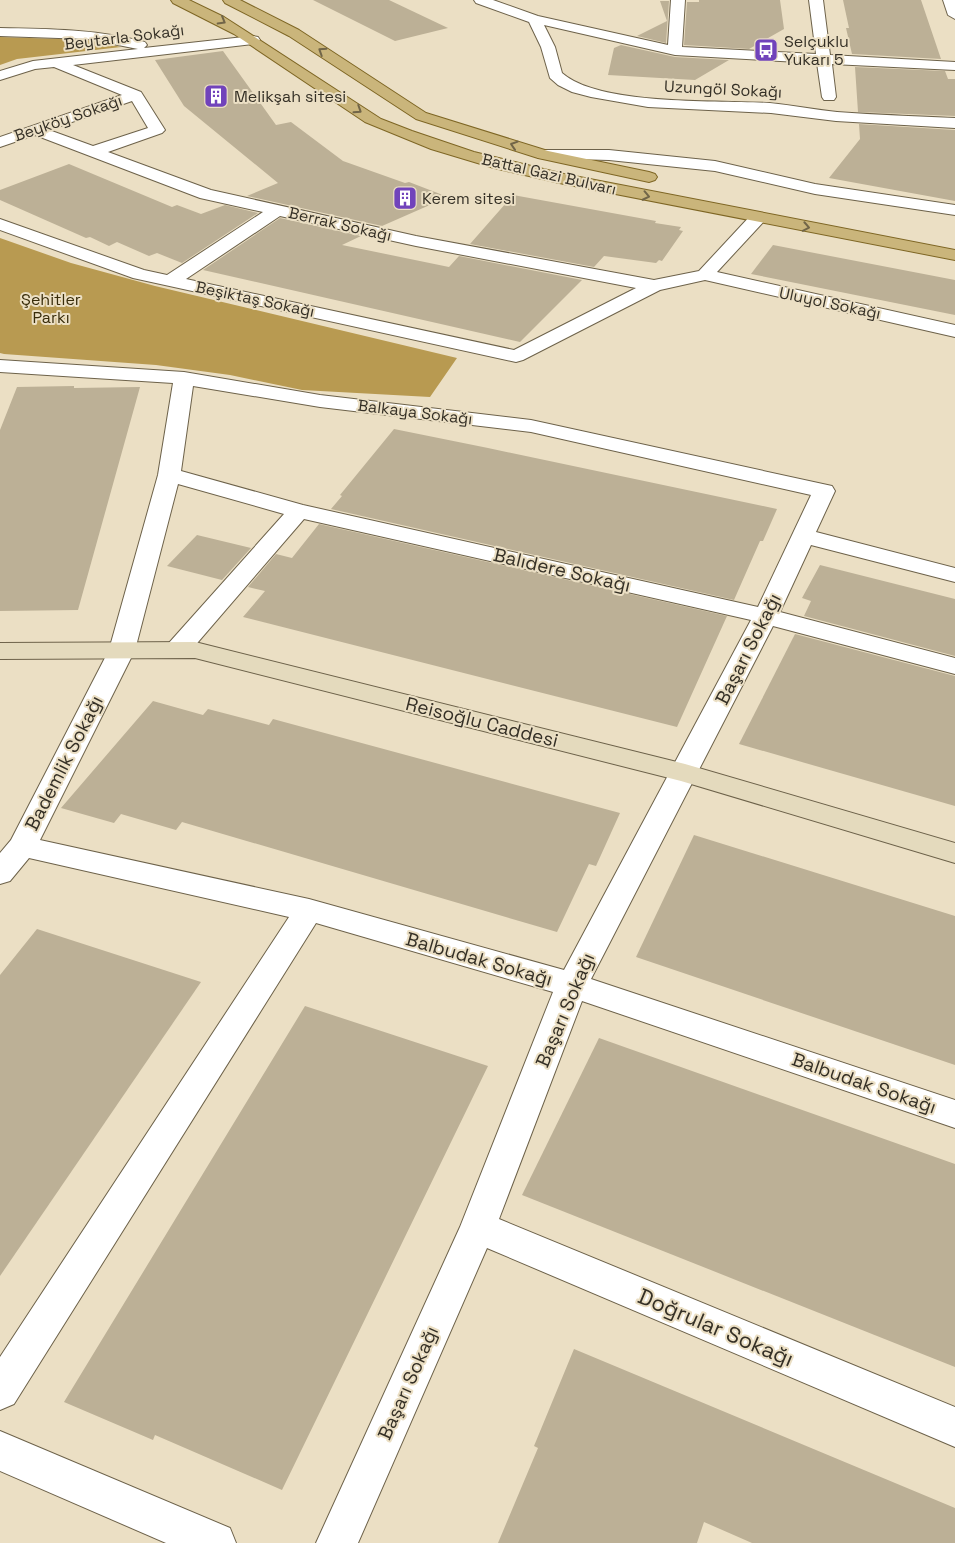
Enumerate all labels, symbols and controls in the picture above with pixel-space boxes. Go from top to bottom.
one-way arrow [216,15,225,25]
street label: Beytarla Sokağı [63,19,185,55]
place label: Selçuklu Yukarı 5 [784,31,849,70]
bus stop icon: Selçuklu Yukarı 5 [753,37,779,63]
one-way arrow [319,48,328,57]
street label: Uzungöl Sokağı [663,75,783,103]
building icon: Melikşah sitesi [203,83,229,109]
place label: Melikşah sitesi [234,86,346,107]
street label: Beyköy Sokağı [11,90,125,146]
one-way arrow [352,104,361,113]
one-way arrow [510,141,518,151]
street label: Battal Gazi Bulvarı [480,148,618,200]
building icon: Kerem sitesi [392,185,418,211]
place label: Kerem sitesi [422,188,515,209]
one-way arrow [642,190,651,201]
street label: Berrak Sokağı [286,202,394,246]
one-way arrow [801,221,810,232]
street label: Beşiktaş Sokağı [193,276,317,322]
street label: Uluyol Sokağı [777,282,883,324]
park label: Şehitler Parkı [21,289,81,328]
street label: Balkaya Sokağı [356,395,474,429]
street label: Balıdere Sokağı [491,542,633,598]
street label: Başarı Sokağı [709,589,787,709]
street label: Bademlik Sokağı [19,691,109,835]
street label: Reisoğlu Caddesi [403,691,561,753]
street label: Balbudak Sokağı [403,926,555,992]
street label: Başarı Sokağı [530,949,600,1071]
street label: Balbudak Sokağı [788,1047,940,1119]
street label: Doğrular Sokağı [634,1282,798,1372]
street label: Başarı Sokağı [372,1322,444,1444]

